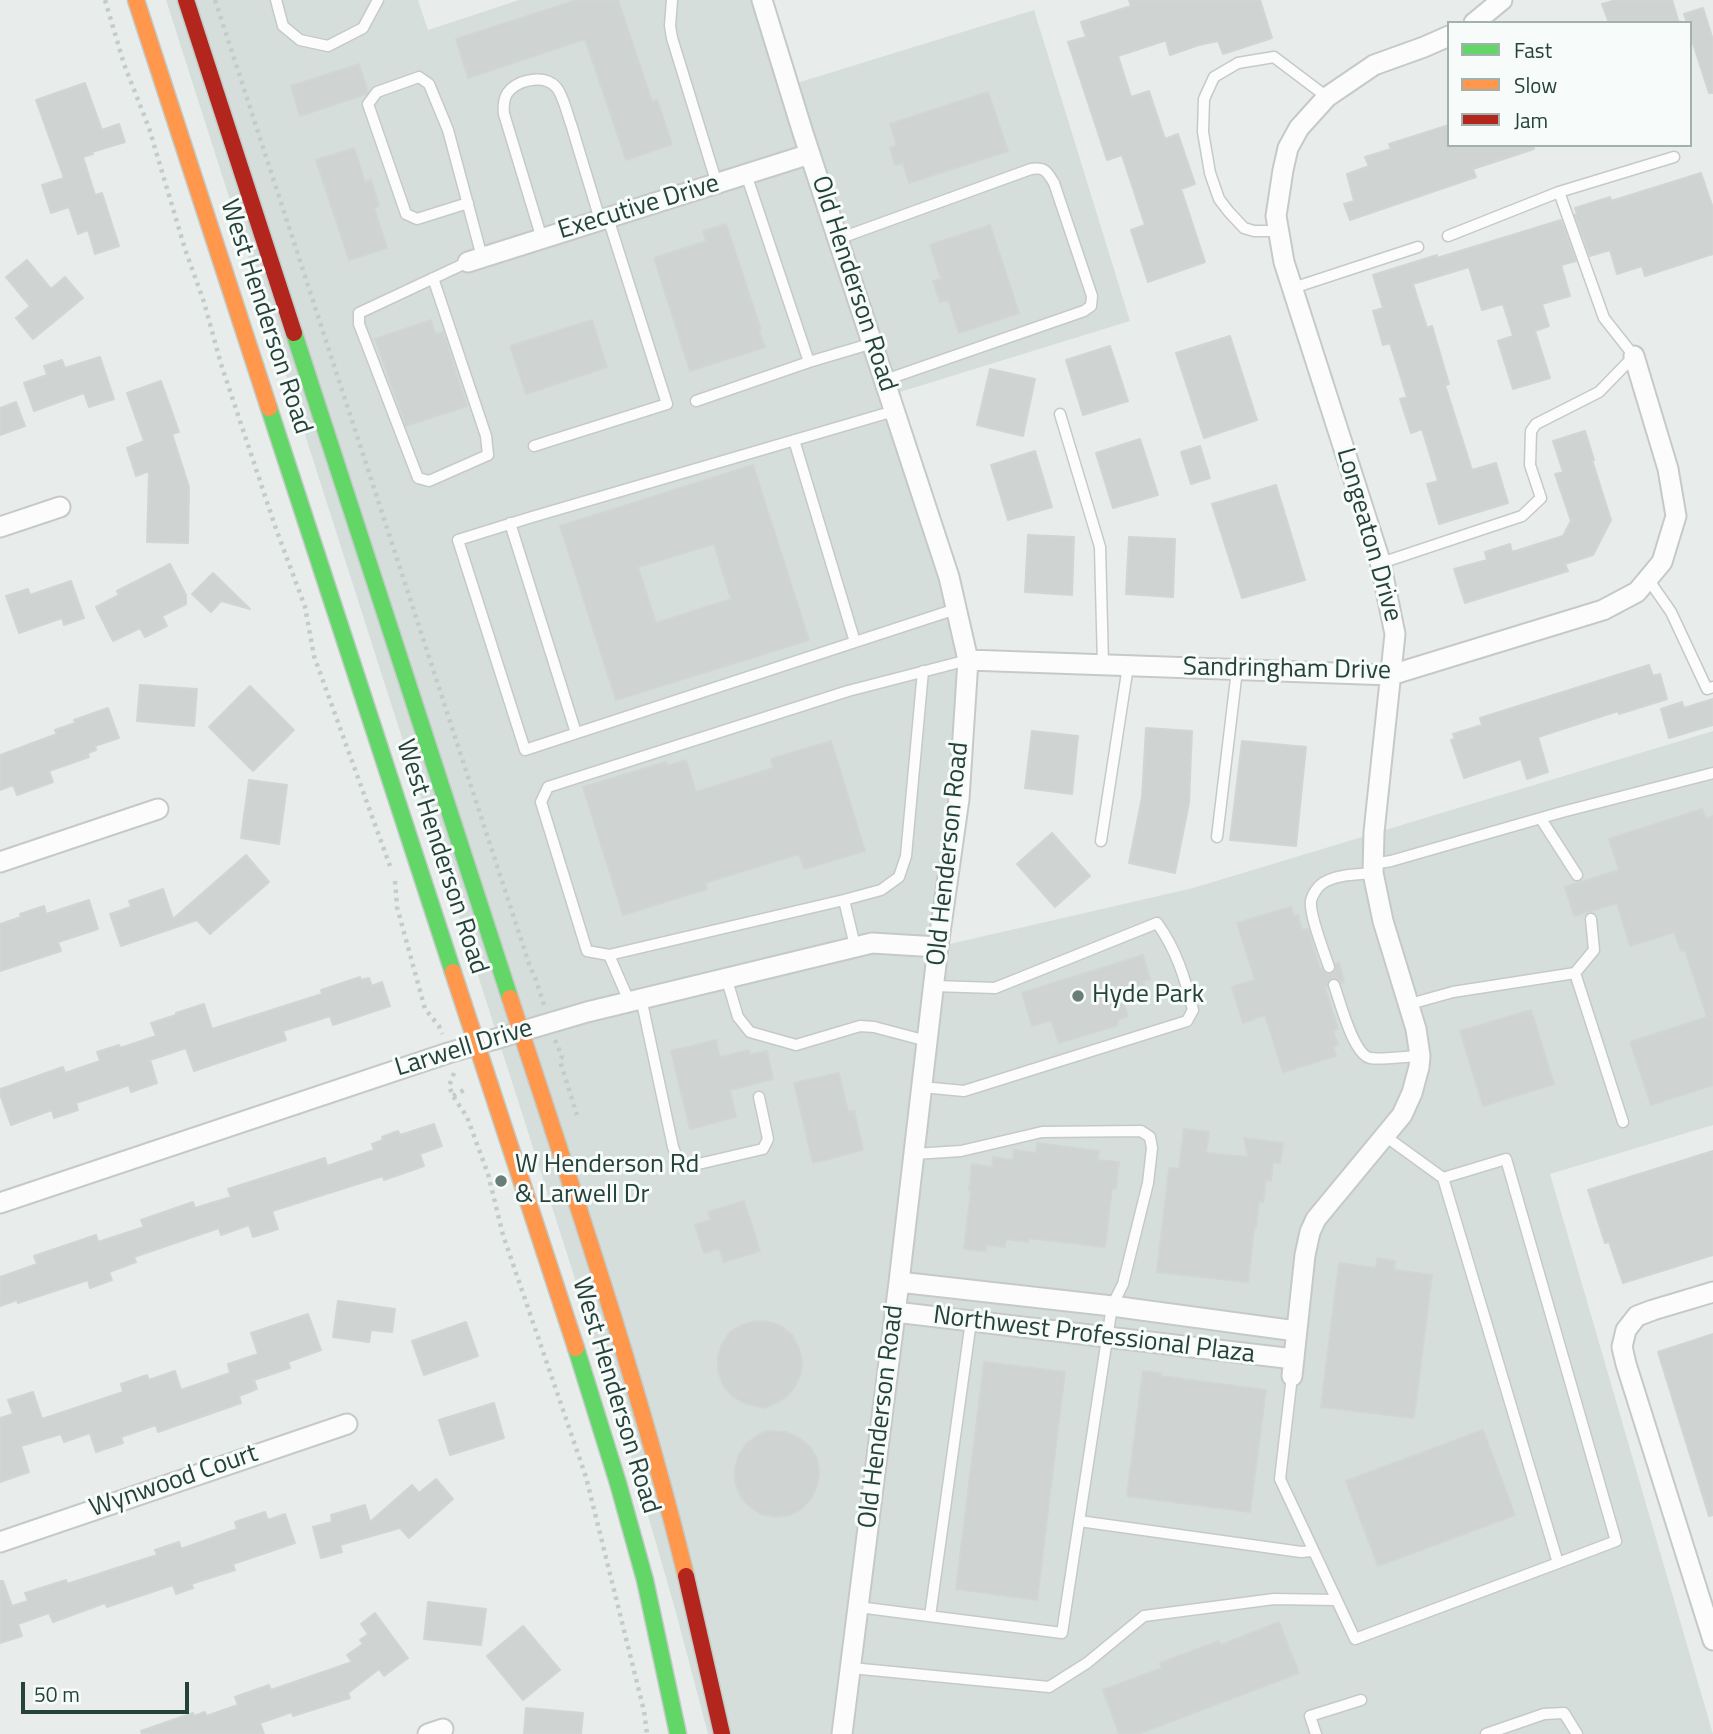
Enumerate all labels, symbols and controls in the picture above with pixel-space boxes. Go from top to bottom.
legend [1447,21,1692,147]
text: Fast [1514,34,1552,66]
text: Slow [1514,69,1557,101]
text: Jam [1514,104,1548,136]
street label: Executive Drive [555,169,723,247]
street label: Old Henderson Road [803,172,903,396]
street label: West Henderson Road [212,196,318,438]
street label: Longeaton Drive [1328,445,1408,625]
street label: Sandringham Drive [1183,653,1391,687]
street label: West Henderson Road [388,736,494,978]
street label: Old Henderson Road [922,741,976,967]
place label: Hyde Park [1092,980,1204,1012]
marker: Hyde Park [1070,988,1086,1004]
street label: Larwell Drive [392,1013,536,1085]
place label: W Henderson Rd & Larwell Dr [515,1150,699,1212]
marker: W Henderson Rd & Larwell Dr [493,1173,509,1189]
street label: West Henderson Road [564,1274,666,1518]
street label: Northwest Professional Plaza [931,1301,1257,1371]
street label: Old Henderson Road [853,1304,911,1530]
street label: Wynwood Court [86,1439,262,1525]
scale bar [24,1668,192,1712]
text: 50 m [34,1678,80,1710]

